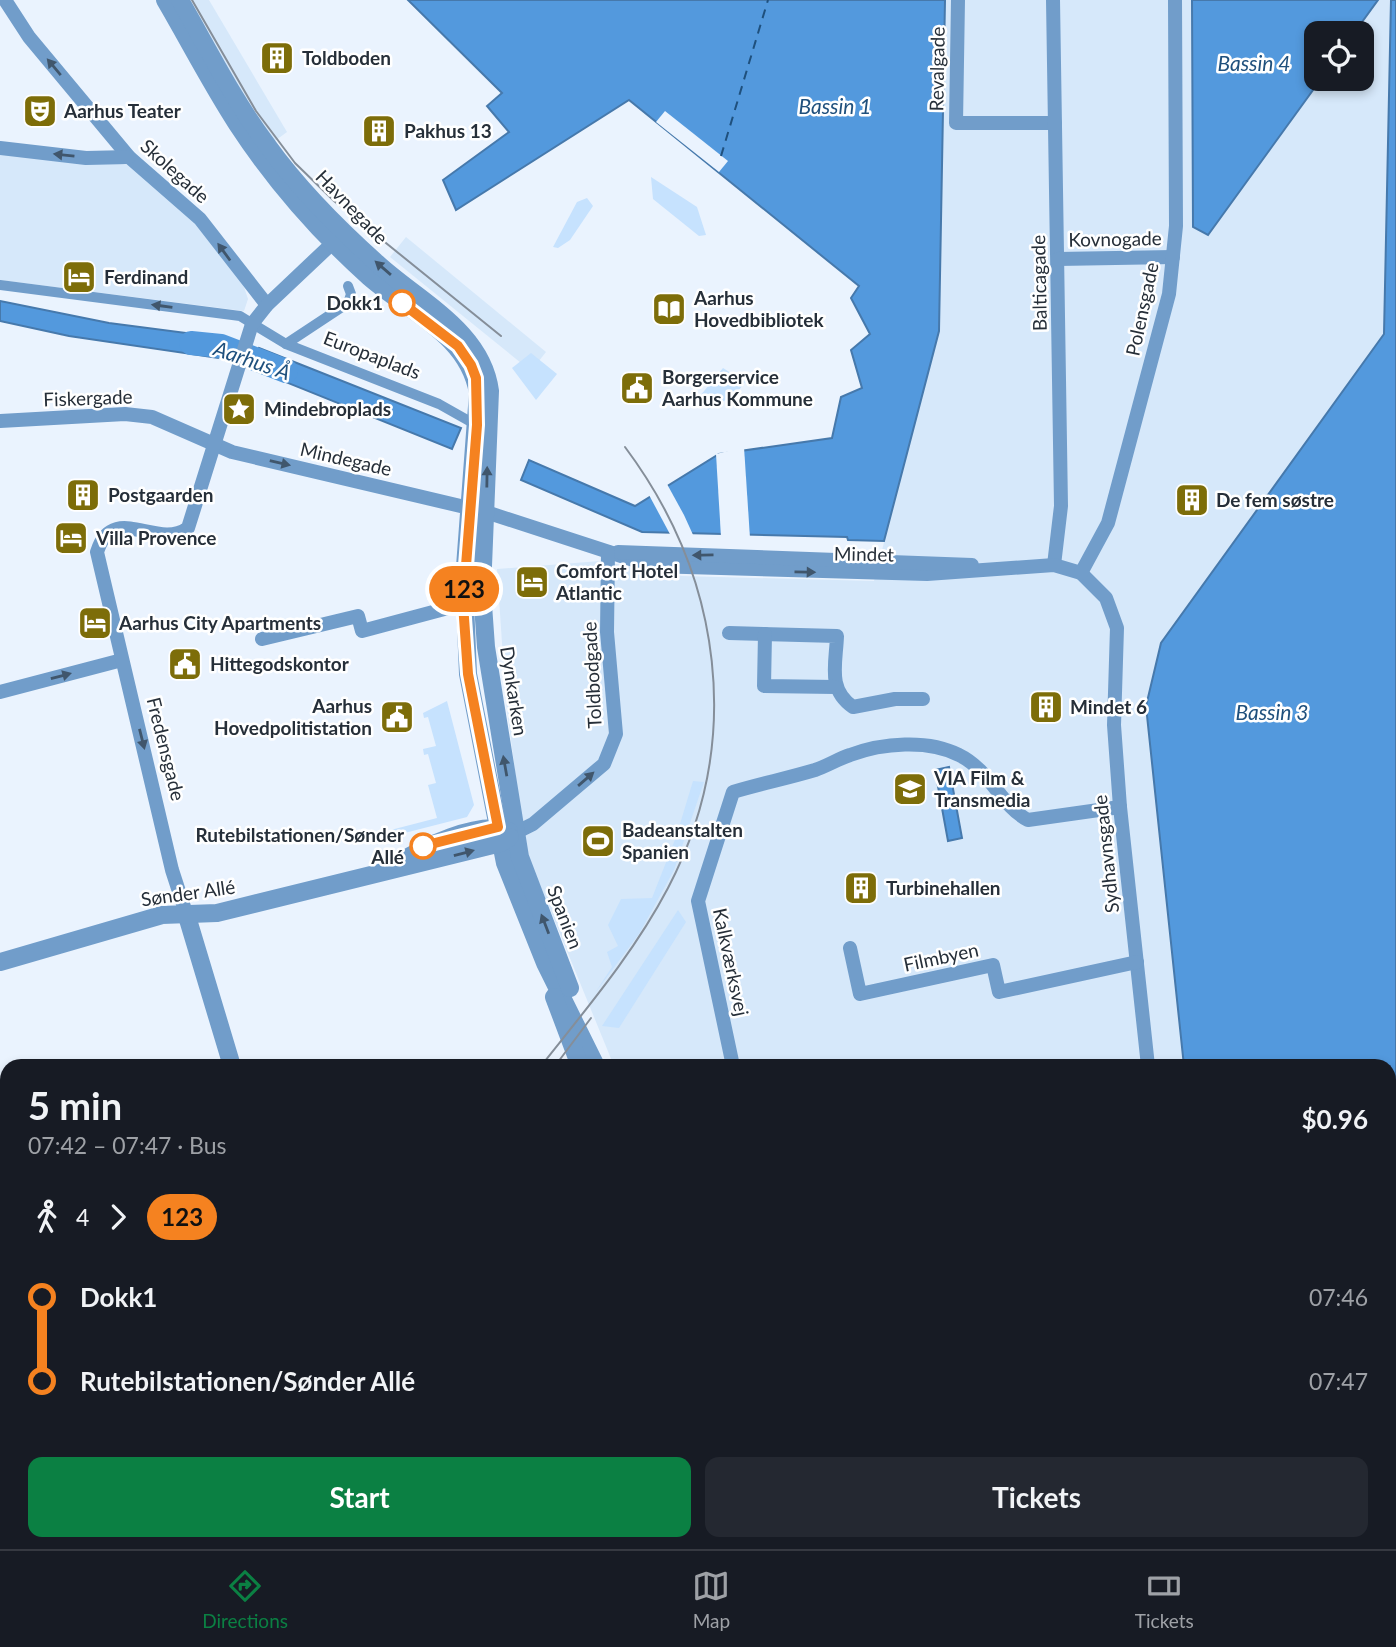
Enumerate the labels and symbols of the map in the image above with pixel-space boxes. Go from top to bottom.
street label: Revalgade [924,26,949,112]
building icon: Toldboden [258,39,296,77]
place label: Toldboden [302,46,391,69]
water label: Bassin 4 [1217,50,1291,75]
one-way arrow [46,58,62,76]
theatre icon: Aarhus Teater [21,92,59,130]
water label: Bassin 1 [798,93,872,118]
place label: Aarhus Teater [63,99,182,122]
building icon: Pakhus 13 [360,112,398,150]
place label: Pakhus 13 [404,119,492,142]
street label: Skolegade [136,134,214,207]
one-way arrow [53,150,75,161]
street label: Havnegade [311,165,393,248]
street label: Kovnogade [1068,226,1162,251]
street label: Balticagade [1026,235,1051,331]
one-way arrow [217,242,231,261]
hotel icon: Ferdinand [60,258,98,296]
one-way arrow [374,260,392,276]
street label: Polensgade [1120,260,1163,358]
place label: Ferdinand [104,265,188,288]
place label: Aarhus Hovedbibliotek [693,286,824,331]
marker: Dokk1 [389,290,415,316]
library icon: Aarhus Hovedbibliotek [650,290,688,328]
place label: Dokk1 [326,291,383,314]
one-way arrow [151,301,173,312]
street label: Europaplads [320,326,424,384]
water label: Aarhus Å [210,335,294,384]
place label: Borgerservice Aarhus Kommune [661,365,813,410]
public building icon: Borgerservice Aarhus Kommune [618,369,656,407]
street label: Fiskergade [43,384,133,411]
place icon: Mindebroplads [220,390,258,428]
place label: Mindebroplads [264,397,391,420]
street label: Mindegade [298,437,394,480]
one-way arrow [269,458,291,469]
one-way arrow [481,465,493,487]
building icon: Postgaarden [64,476,102,514]
building icon: De fem søstre [1173,481,1211,519]
place label: Postgaarden [108,483,213,506]
place label: De fem søstre [1216,488,1334,511]
hotel icon: Villa Provence [52,519,90,557]
place label: Villa Provence [95,526,216,549]
street label: Mindet [834,541,894,566]
one-way arrow [692,550,714,561]
place label: Comfort Hotel Atlantic [555,559,678,604]
hotel icon: Comfort Hotel Atlantic [513,563,551,601]
line badge: 123 [424,566,504,612]
one-way arrow [794,566,816,578]
hotel icon: Aarhus City Apartments [76,604,114,642]
place label: Aarhus City Apartments [118,611,321,634]
street label: Toldbodgade [577,621,606,729]
street label: Dynkarken [496,644,533,737]
public building icon: Hittegodskontor [166,645,204,683]
place label: Hittegodskontor [210,652,350,675]
one-way arrow [50,670,72,681]
building icon: Mindet 6 [1027,688,1065,726]
place label: Aarhus Hovedpolitistation [214,694,372,739]
street label: Fredensgade [143,695,190,803]
place label: Mindet 6 [1070,695,1147,718]
public building icon: Aarhus Hovedpolitistation [378,698,416,736]
water label: Bassin 3 [1235,699,1309,724]
one-way arrow [137,728,148,750]
one-way arrow [499,755,510,777]
place label: VIA Film & Transmedia [933,766,1030,811]
school or university icon: VIA Film & Transmedia [891,770,929,808]
one-way arrow [577,772,594,787]
street label: Sydhavnsgade [1088,794,1123,914]
place label: Badeanstalten Spanien [622,818,743,863]
sports icon: Badeanstalten Spanien [579,822,617,860]
place label: Rutebilstationen/Sønder Allé [195,823,405,868]
marker: Rutebilstationen/Sønder Allé [410,833,436,859]
one-way arrow [453,847,475,858]
building icon: Turbinehallen [842,869,880,907]
street label: Sønder Allé [139,875,236,910]
place label: Turbinehallen [886,876,1001,899]
street label: Spanien [543,882,588,952]
street label: Kalkværksvej [709,906,754,1018]
one-way arrow [540,913,551,934]
street label: Filmbyen [901,937,980,976]

